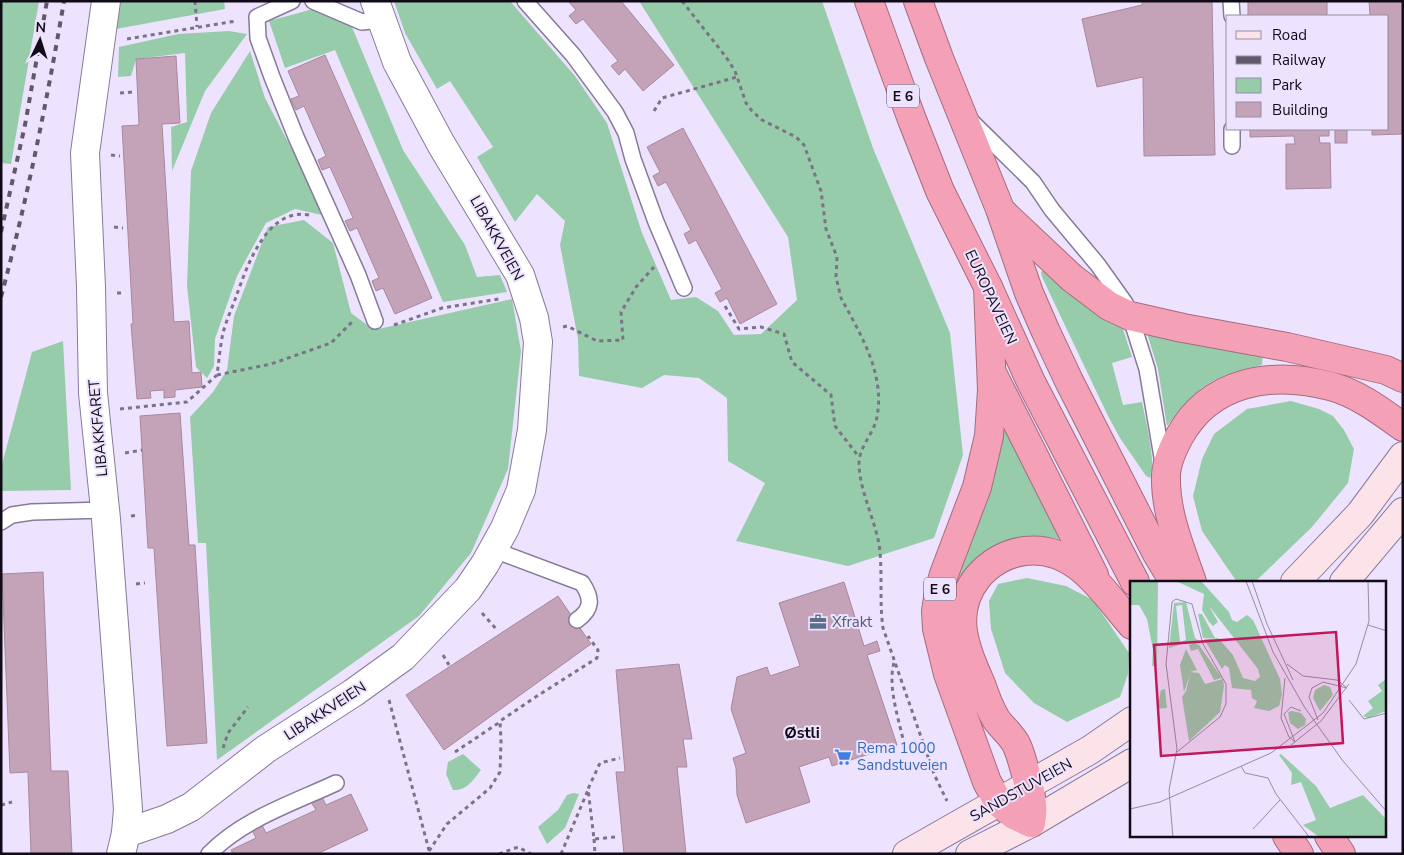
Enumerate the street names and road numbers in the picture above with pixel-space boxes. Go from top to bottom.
road number: E 6 [887,84,919,108]
street label: LIBAKKVEIEN [465,192,529,284]
street label: EUROPAVEIEN [960,246,1022,348]
street label: LIBAKKFARET [84,379,112,477]
road number: E 6 [924,578,956,600]
street label: LIBAKKVEIEN [280,677,370,745]
street label: SANDSTUVEIEN [966,754,1076,826]

